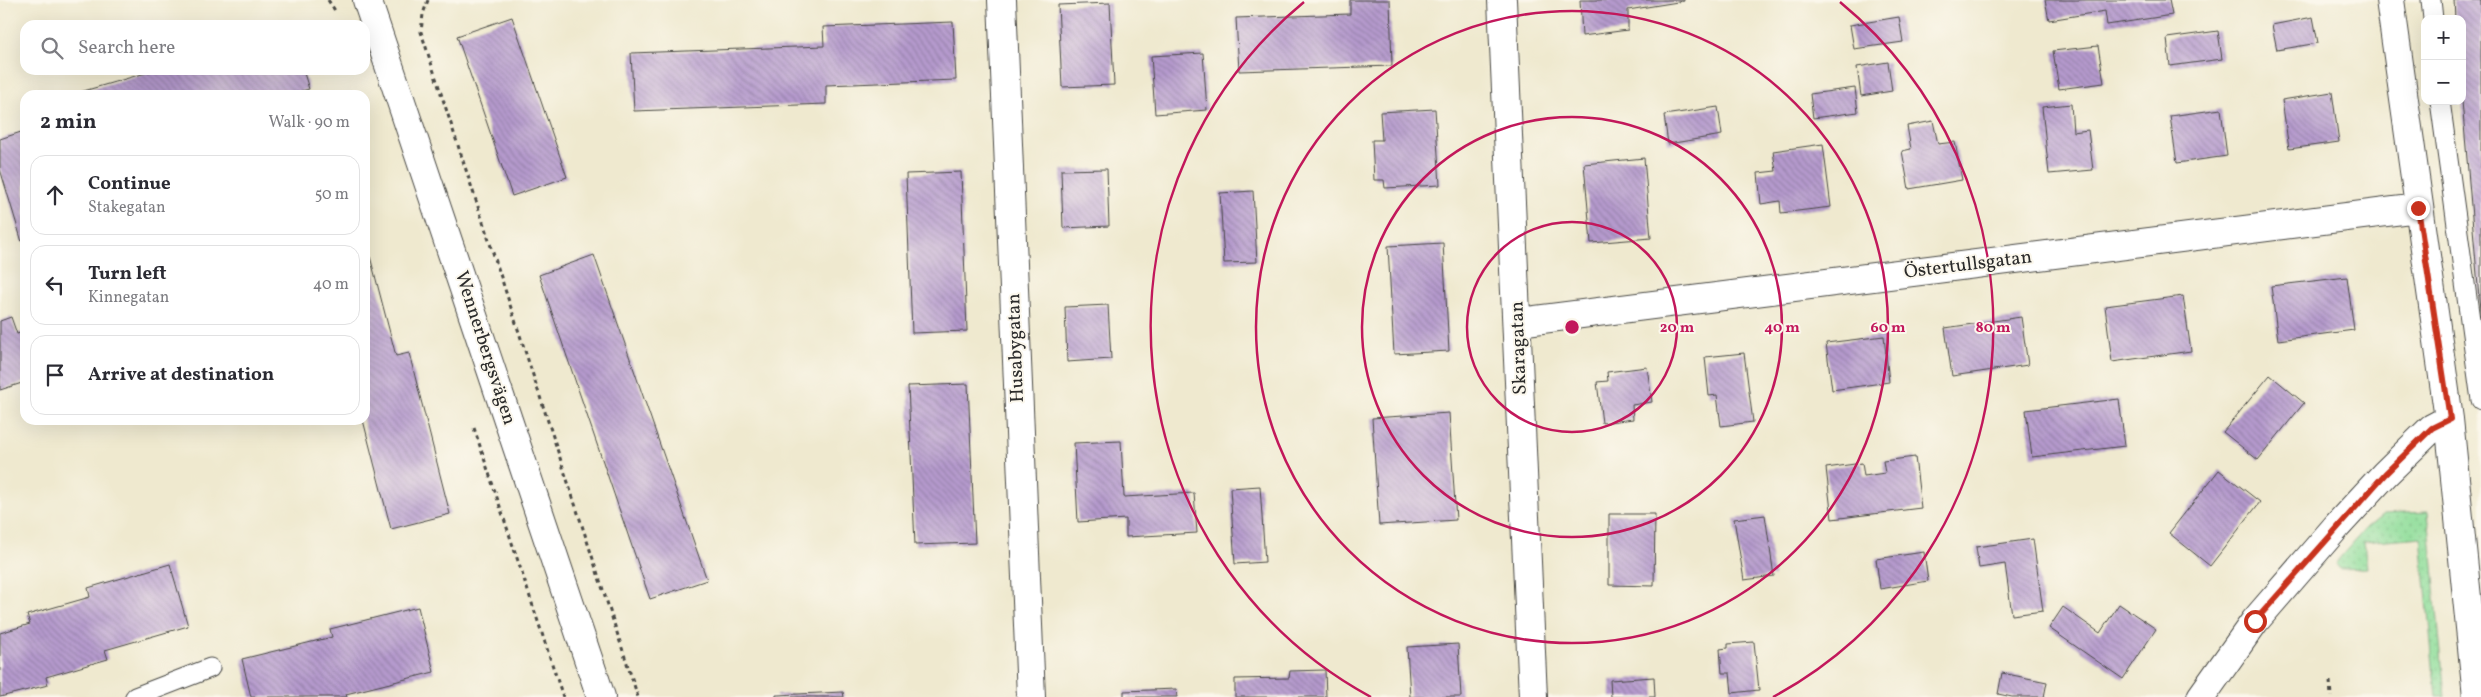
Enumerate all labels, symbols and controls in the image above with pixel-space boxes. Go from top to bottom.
map controls [2421,15,2466,105]
button: + [2421,15,2466,60]
search box [20,20,370,75]
icon: search [38,34,66,62]
text: Search here [78,35,175,61]
button: − [2421,60,2466,105]
text: 2 min [40,108,97,137]
text: Walk · 90 m [268,112,350,134]
text: Continue [88,171,171,197]
icon: ahead [41,181,69,209]
text: 50 m [315,184,349,206]
text: Stakegatan [88,197,166,219]
route end [2407,197,2430,220]
street label: Östertullsgatan [1903,244,2033,286]
text: Turn left [88,261,167,287]
street label: Wennerbergsvägen [448,268,522,428]
icon: left [41,271,69,299]
text: 40 m [313,274,349,296]
text: Kinnegatan [88,287,169,309]
street label: Husabygatan [1001,293,1031,403]
street label: Skaragatan [1504,301,1534,395]
centre of rings [1563,318,1581,336]
text: 20 m [1660,318,1695,339]
text: 40 m [1764,318,1800,339]
text: 60 m [1871,318,1906,339]
text: 80 m [1976,318,2011,339]
icon: arrive [41,361,69,389]
text: Arrive at destination [88,362,274,388]
route start [2244,610,2267,633]

